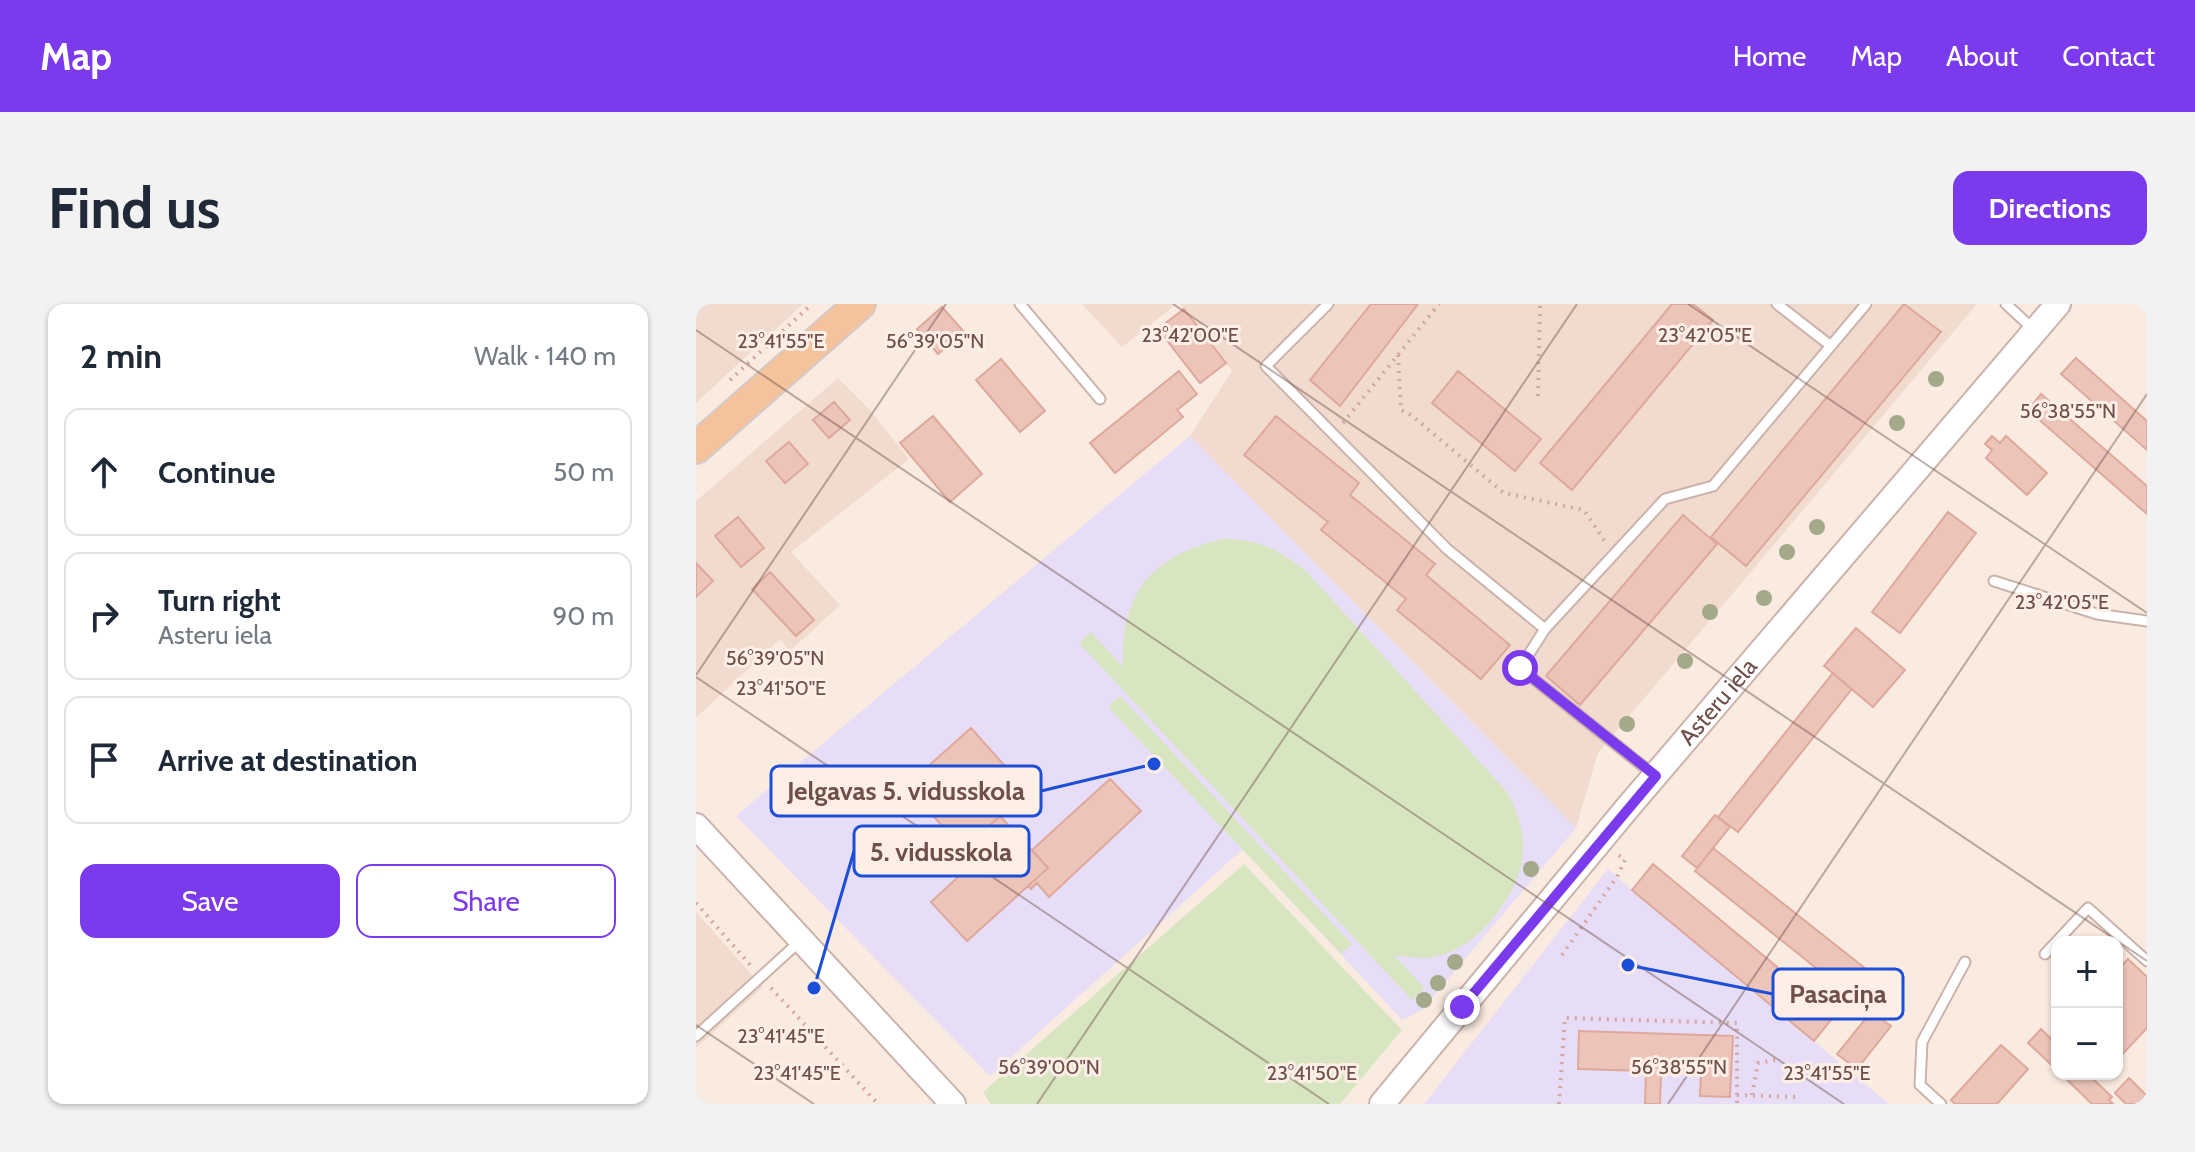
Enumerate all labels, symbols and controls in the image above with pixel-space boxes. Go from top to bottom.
text: Map [40,33,112,80]
text: Home [1733,39,1806,73]
text: Map [1850,39,1902,73]
text: About [1946,39,2018,73]
text: Contact [2062,39,2155,73]
button: Directions [1953,171,2147,245]
text: Find us [48,174,221,242]
text: 23°42'00"E [1141,323,1239,347]
text: 23°42'05"E [1658,323,1752,347]
text: 23°41'55"E [737,329,825,353]
text: 56°39'05"N [886,329,984,353]
text: 2 min [80,335,162,377]
text: Walk · 140 m [474,340,616,372]
text: 56°38'55"N [2020,399,2116,423]
icon: ahead [82,450,126,494]
text: Continue [158,454,275,491]
text: 50 m [553,456,614,488]
text: Turn right [158,582,281,619]
text: 23°42'05"E [2015,590,2109,614]
icon: right [82,594,126,638]
text: 90 m [552,600,614,632]
text: Asteru iela [158,619,272,651]
text: 56°39'05"N [726,646,824,670]
route start [1502,650,1538,686]
street label: Asteru iela [1672,652,1763,751]
text: 23°41'50"E [736,676,826,700]
icon: arrive [82,738,126,782]
text: Arrive at destination [158,742,418,779]
callout: Jelgavas 5. vidusskola [771,766,1041,816]
text: Jelgavas 5. vidusskola [786,775,1025,807]
callout: 5. vidusskola [854,826,1029,876]
text: 5. vidusskola [870,836,1012,868]
button: Save [80,864,340,938]
button: Share [356,864,616,938]
map controls [2051,936,2123,1080]
button: + [2051,936,2123,1008]
callout: Pasaciņa [1773,969,1903,1019]
text: Pasaciņa [1789,978,1887,1011]
route end [1444,989,1480,1025]
button: − [2051,1008,2123,1080]
text: 23°41'45"E [737,1024,825,1048]
text: 56°39'00"N [998,1055,1100,1079]
text: 56°38'55"N [1631,1055,1727,1079]
text: 23°41'45"E [753,1061,841,1085]
text: 23°41'50"E [1267,1061,1357,1085]
text: 23°41'55"E [1783,1061,1871,1085]

